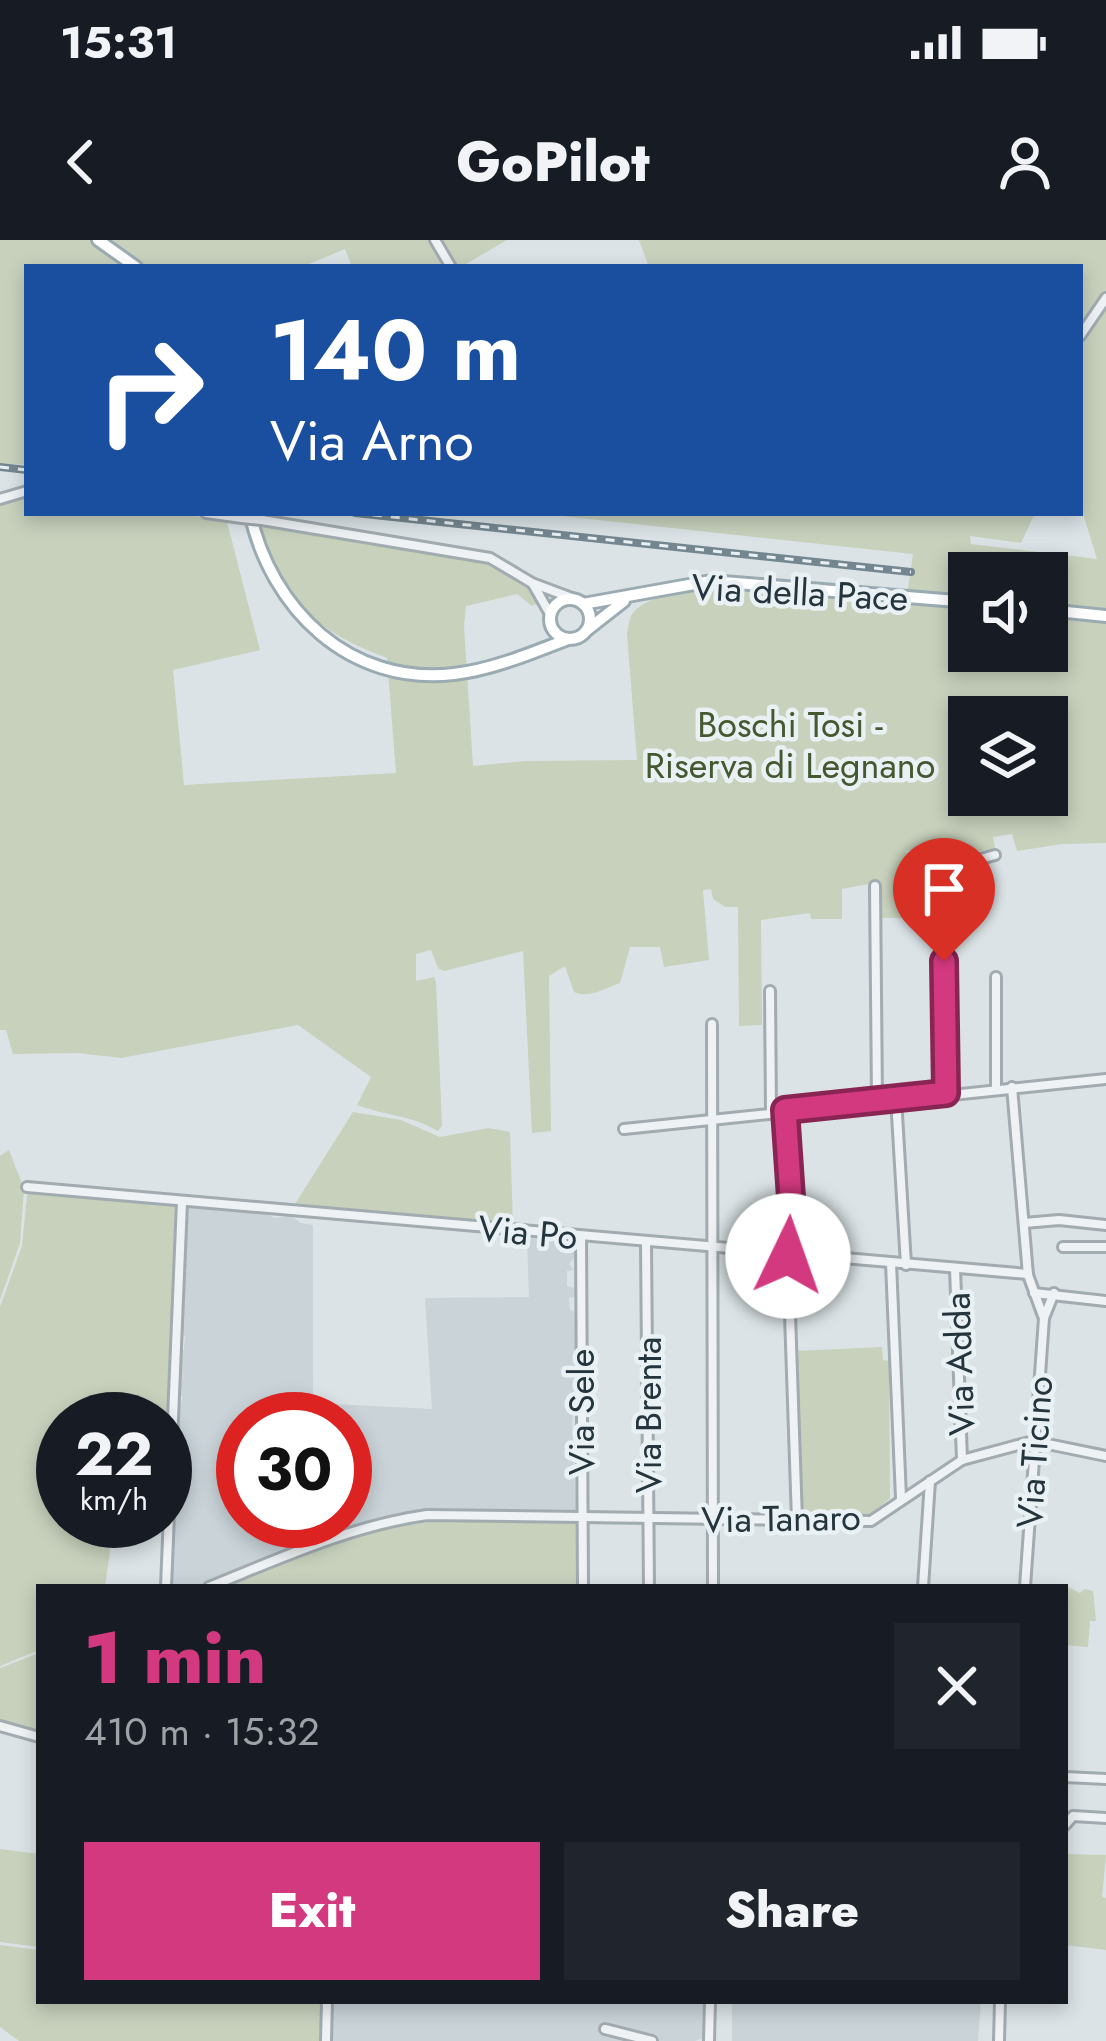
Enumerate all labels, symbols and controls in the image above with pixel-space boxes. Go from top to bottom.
text: 15:31 [60,10,177,75]
text: GoPilot [456,123,650,201]
icon: back [48,129,114,195]
icon: person [992,129,1058,195]
text: 140 m [270,290,521,412]
icon: right [72,312,228,468]
text: Via Arno [270,402,474,480]
map controls [948,552,1068,816]
button: sound [948,552,1068,672]
street label: Via della Pace [690,560,910,624]
button: layers [948,696,1068,816]
park label: Boschi Tosi - Riserva di Legnano [645,698,935,791]
pin [893,838,995,961]
icon: arrive [911,856,977,922]
position arrow [725,1193,851,1319]
street label: Via Po [476,1202,580,1262]
street label: Via Adda [931,1291,987,1437]
street label: Via Brenta [622,1337,674,1493]
street label: Via Sele [555,1349,607,1475]
street label: Via Ticino [1003,1374,1065,1530]
speed limit sign: 30 [216,1392,372,1548]
text: 22 [75,1411,153,1498]
text: km/h [80,1478,148,1521]
street label: Via Tanaro [701,1491,861,1545]
text: 1 min [84,1606,266,1710]
button: close [894,1623,1020,1749]
text: 410 m · 15:32 [84,1703,320,1760]
button: Exit [84,1842,540,1980]
button: Share [564,1842,1020,1980]

